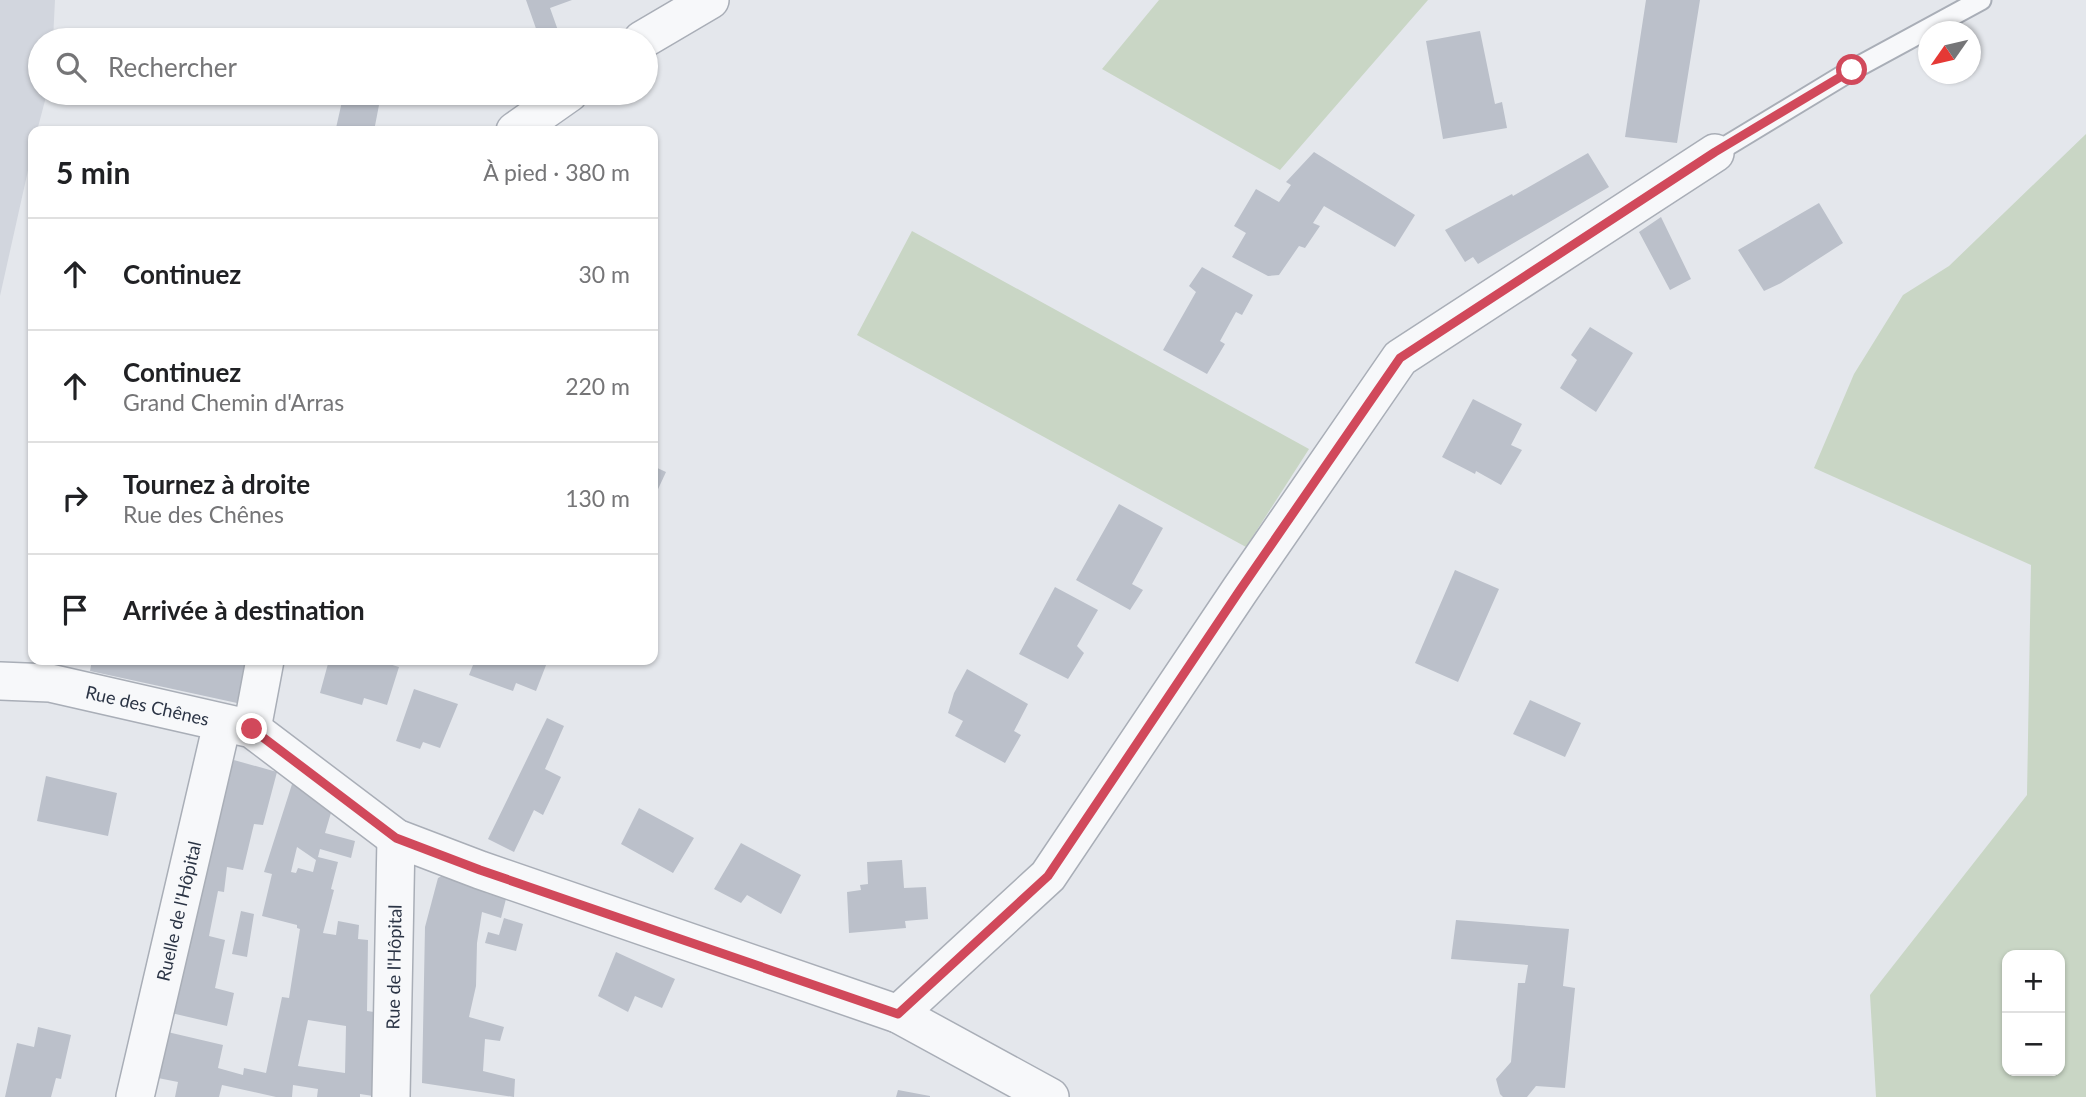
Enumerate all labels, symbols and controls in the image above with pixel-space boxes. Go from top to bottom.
north arrow [1918,21,1981,84]
search box [28,28,658,105]
icon: search [52,48,90,86]
text: Rechercher [108,51,237,83]
route start [1836,54,1867,85]
text: 5 min [56,154,130,190]
text: À pied · 380 m [483,158,630,186]
icon: ahead [56,255,94,293]
text: Continuez [123,258,241,290]
text: 30 m [579,260,630,288]
text: Continuez [123,356,241,388]
icon: ahead [56,367,94,405]
text: 220 m [565,372,630,400]
text: Grand Chemin d'Arras [123,388,344,416]
text: Tournez à droite [123,468,310,500]
icon: right [56,479,94,517]
text: 130 m [565,484,630,512]
text: Rue des Chênes [123,500,284,528]
icon: arrive [56,591,94,629]
text: Arrivée à destination [123,594,365,626]
street label: Rue des Chênes [84,680,212,730]
route end [236,713,267,744]
street label: Ruelle de l'Hôpital [151,839,205,983]
street label: Rue de l'Hôpital [381,904,406,1030]
map controls [2002,950,2065,1076]
button: + [2002,950,2065,1013]
button: − [2002,1013,2065,1076]

